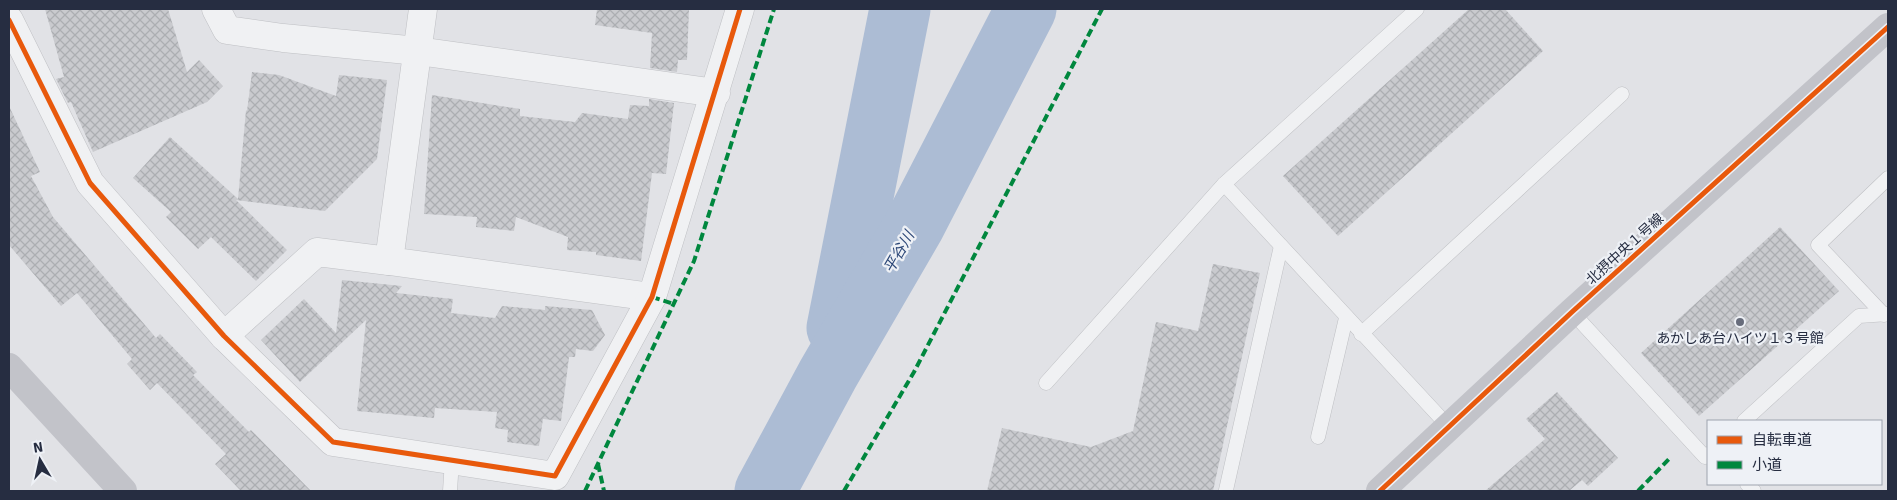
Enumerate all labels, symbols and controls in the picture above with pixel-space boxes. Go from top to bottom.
street label: 北摂中央１号線 [1583,210,1667,288]
water label: 平谷川 [880,226,919,276]
marker: あかしあ台ハイツ１３号館 [1734,316,1746,328]
place label: あかしあ台ハイツ１３号館 [1656,330,1824,347]
legend [1707,420,1882,485]
text: 自転車道 [1752,431,1812,449]
north arrow [15,435,65,485]
text: N [32,438,44,457]
text: 小道 [1752,456,1782,474]

